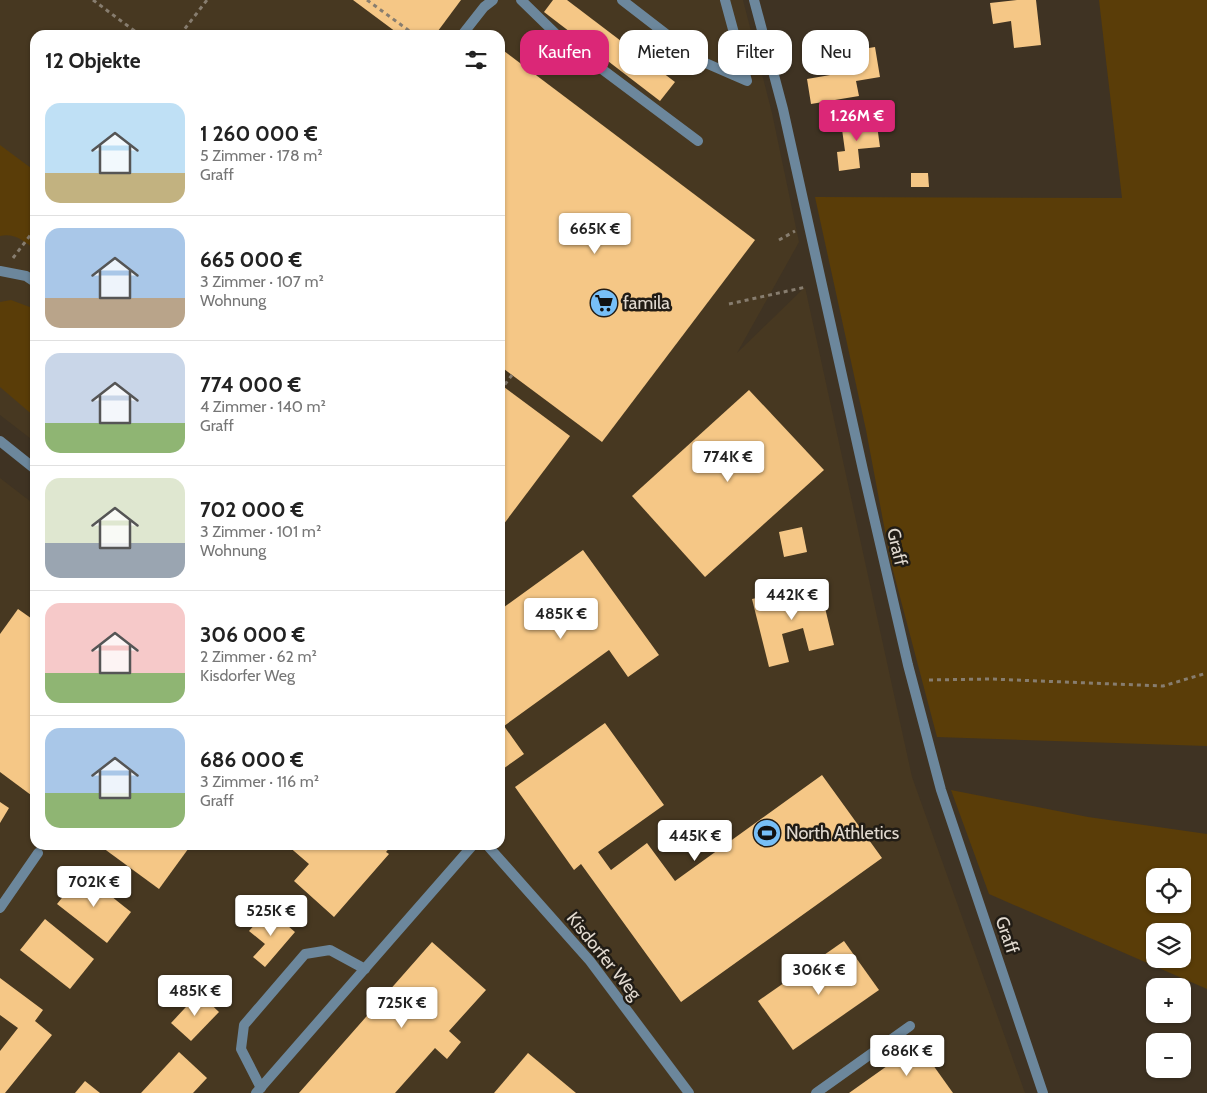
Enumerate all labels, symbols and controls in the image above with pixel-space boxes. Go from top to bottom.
chip: Kaufen [520,30,609,75]
chip: Mieten [619,30,708,75]
chip: Filter [718,30,792,75]
chip: Neu [802,30,869,75]
icon: filters [462,46,490,74]
text: 12 Objekte [45,48,140,73]
pin: 1.26M € [811,100,903,142]
text: 1.26M € [830,106,884,125]
text: 1 260 000 € [200,121,318,146]
icon: home [85,123,145,183]
text: 5 Zimmer · 178 m² [200,146,323,165]
text: Graff [200,165,234,184]
pin: 665K € [554,212,636,255]
text: 665K € [570,219,620,238]
text: 665 000 € [200,247,302,272]
icon: home [85,248,145,308]
text: 3 Zimmer · 107 m² [200,272,324,291]
supermarket icon: famila [589,288,619,318]
text: Wohnung [200,291,266,310]
place label: famila [623,292,670,314]
text: 774 000 € [200,372,301,397]
icon: home [85,373,145,433]
text: 4 Zimmer · 140 m² [200,397,326,416]
text: Graff [200,416,234,435]
pin: 774K € [687,440,769,483]
text: 774K € [703,447,753,466]
text: 702 000 € [200,497,304,522]
icon: home [85,498,145,558]
text: 3 Zimmer · 101 m² [200,522,321,541]
street label: Graff [882,526,912,568]
text: Wohnung [200,541,266,560]
pin: 442K € [751,578,833,621]
text: 442K € [766,585,818,604]
pin: 485K € [520,598,602,640]
text: 485K € [535,604,587,623]
text: 306 000 € [200,622,305,647]
icon: home [85,623,145,683]
text: 2 Zimmer · 62 m² [200,647,317,666]
text: Kisdorfer Weg [200,666,295,685]
text: 686 000 € [200,747,304,772]
icon: home [85,748,145,808]
text: 3 Zimmer · 116 m² [200,772,319,791]
text: Graff [200,791,234,810]
sports icon: North Athletics [752,818,782,848]
pin: 445K € [654,820,736,862]
place label: North Athletics [786,822,899,844]
text: 445K € [669,826,721,845]
pin: 702K € [53,866,135,908]
map controls [1146,868,1191,1078]
button: locate [1146,868,1191,913]
text: 702K € [68,872,120,891]
pin: 525K € [230,894,312,937]
text: 525K € [246,901,296,920]
street label: Kisdorfer Weg [562,908,647,1005]
street label: Graff [990,913,1024,957]
button: layers [1146,923,1191,968]
pin: 306K € [778,954,860,996]
text: 306K € [793,960,845,979]
pin: 485K € [154,974,236,1017]
button: + [1146,978,1191,1023]
text: 485K € [169,981,221,1000]
pin: 725K € [361,986,443,1029]
text: 725K € [377,993,427,1012]
button: − [1146,1033,1191,1078]
pin: 686K € [866,1034,948,1077]
text: 686K € [881,1041,933,1060]

